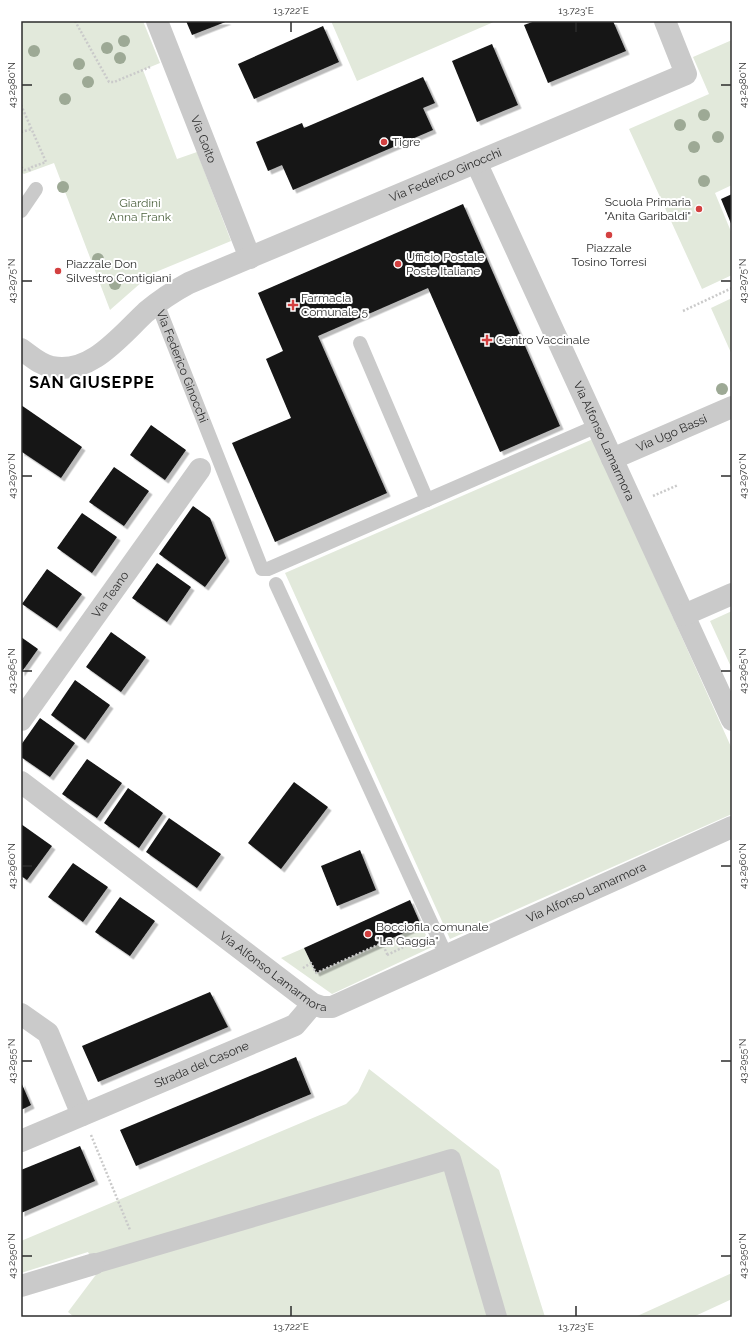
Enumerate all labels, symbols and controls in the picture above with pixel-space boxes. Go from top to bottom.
text: 13.722°E [273,5,309,16]
text: 13.723°E [558,5,594,16]
text: 43.2980°N [6,62,17,108]
text: 43.2980°N [737,62,748,108]
street label: Via Goito [188,113,219,165]
place label: Tigre [392,135,420,149]
marker: Tigre [379,137,389,147]
street label: Via Federico Ginocchi [387,145,504,205]
place label: Scuola Primaria "Anita Garibaldi" [604,195,691,223]
park label: Giardini Anna Frank [109,196,172,224]
marker: Scuola Primaria "Anita Garibaldi" [694,204,704,214]
marker: Piazzale Tosino Torresi [604,230,614,240]
place label: Piazzale Tosino Torresi [571,241,647,269]
place label: Ufficio Postale Poste Italiane [406,250,484,278]
place label: Piazzale Don Silvestro Contigiani [66,257,171,285]
text: 43.2975°N [6,259,17,303]
marker: Ufficio Postale Poste Italiane [393,259,403,269]
text: 43.2975°N [737,259,748,303]
marker: Piazzale Don Silvestro Contigiani [53,266,63,276]
place label: Farmacia Comunale 5 [301,291,368,319]
marker: Farmacia Comunale 5 [288,300,298,310]
street label: Via Federico Ginocchi [153,308,211,425]
place label: Centro Vaccinale [496,333,590,347]
marker: Centro Vaccinale [481,334,493,346]
district label: SAN GIUSEPPE [29,373,155,392]
street label: Via Alfonso Lamarmora [571,379,637,503]
street label: Via Ugo Bassi [634,412,709,455]
text: 43.2970°N [6,453,17,499]
text: 43.2970°N [737,453,748,499]
street label: Via Teano [89,569,132,621]
text: 43.2965°N [6,648,17,694]
text: 43.2965°N [737,648,748,694]
text: 43.2960°N [6,843,17,889]
text: 43.2960°N [737,843,748,889]
street label: Via Alfonso Lamarmora [524,860,648,926]
place label: Bocciofila comunale "La Gaggia" [376,920,488,948]
street label: Via Alfonso Lamarmora [217,928,327,1014]
marker: Bocciofila comunale "La Gaggia" [363,929,373,939]
text: 43.2955°N [6,1038,17,1084]
street label: Strada del Casone [152,1038,251,1091]
text: 43.2955°N [737,1038,748,1084]
text: 43.2950°N [6,1233,17,1279]
text: 43.2950°N [737,1233,748,1279]
text: 13.722°E [273,1321,309,1332]
text: 13.723°E [558,1321,594,1332]

